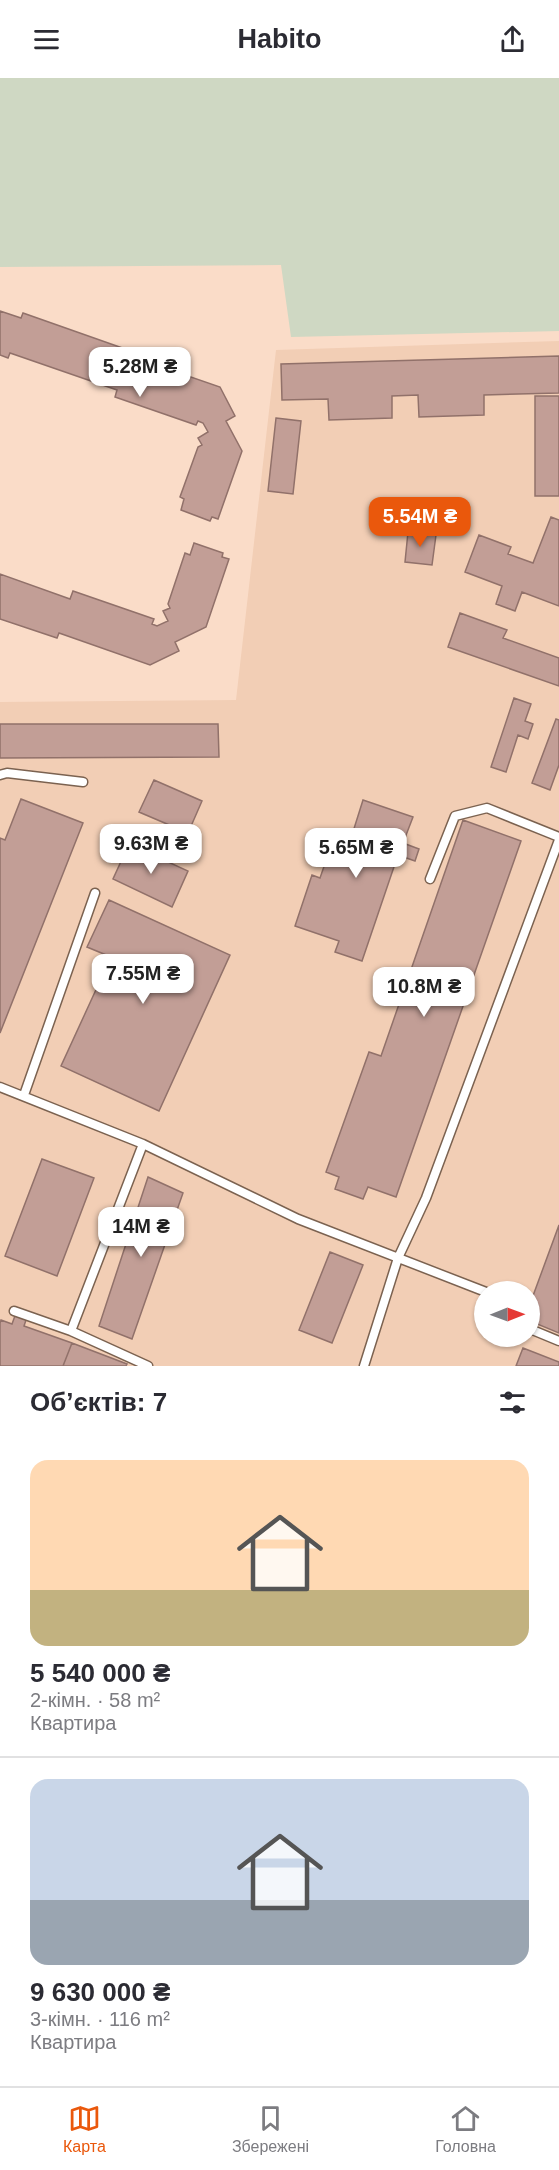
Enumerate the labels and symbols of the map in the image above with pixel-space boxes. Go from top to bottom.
pin: 5.28M ₴ [85,347,195,398]
pin: 5.54M ₴ [365,497,475,548]
pin: 9.63M ₴ [96,824,206,875]
pin: 5.65M ₴ [301,828,411,879]
pin: 7.55M ₴ [88,954,198,1005]
pin: 10.8M ₴ [369,967,479,1018]
pin: 14M ₴ [99,1207,183,1258]
north arrow [474,1281,540,1347]

